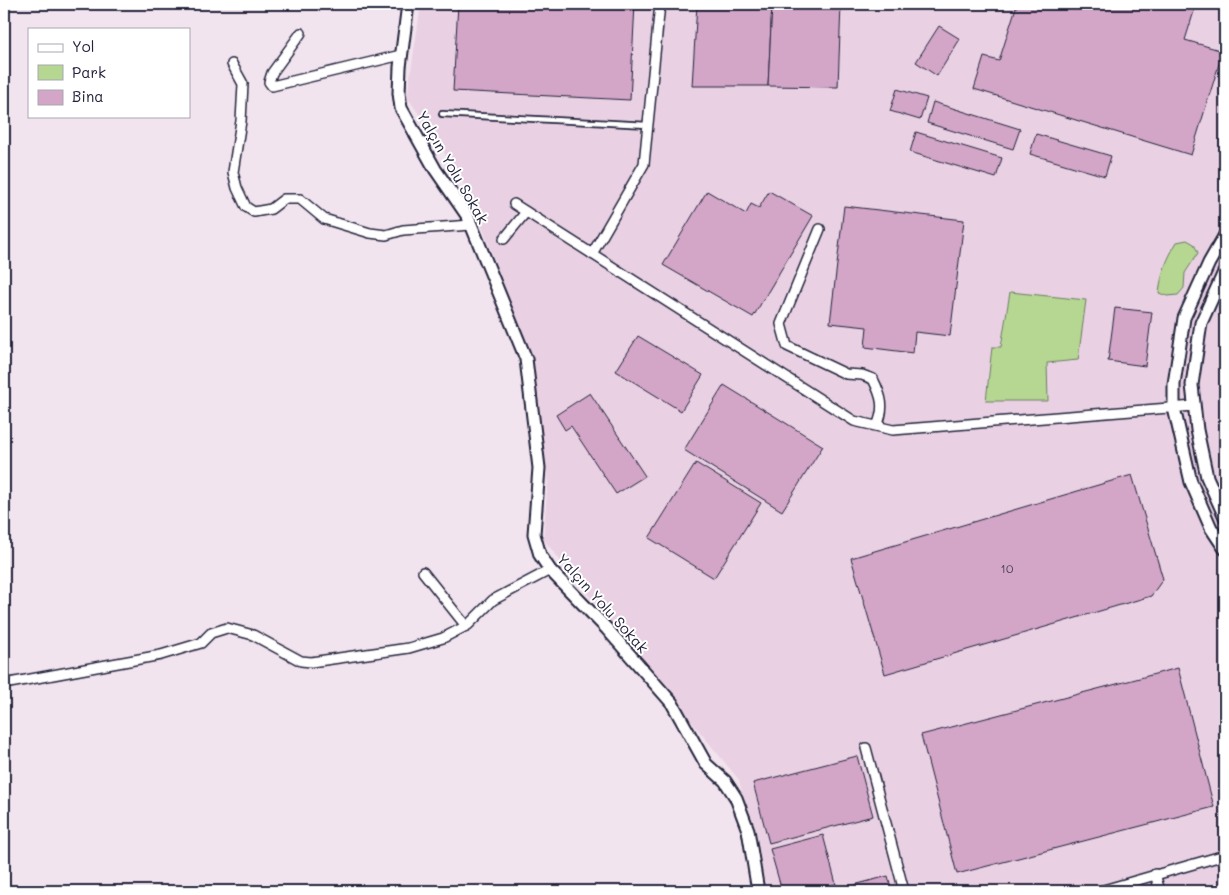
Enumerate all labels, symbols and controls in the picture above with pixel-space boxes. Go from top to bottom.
legend [28,28,190,118]
text: Yol [72,36,95,56]
text: Park [72,62,106,82]
text: Bina [72,86,104,106]
street label: Yalçın Yolu Sokak [412,107,494,227]
street label: Yalçın Yolu Sokak [553,549,653,657]
house number: 10 [1001,560,1014,576]

